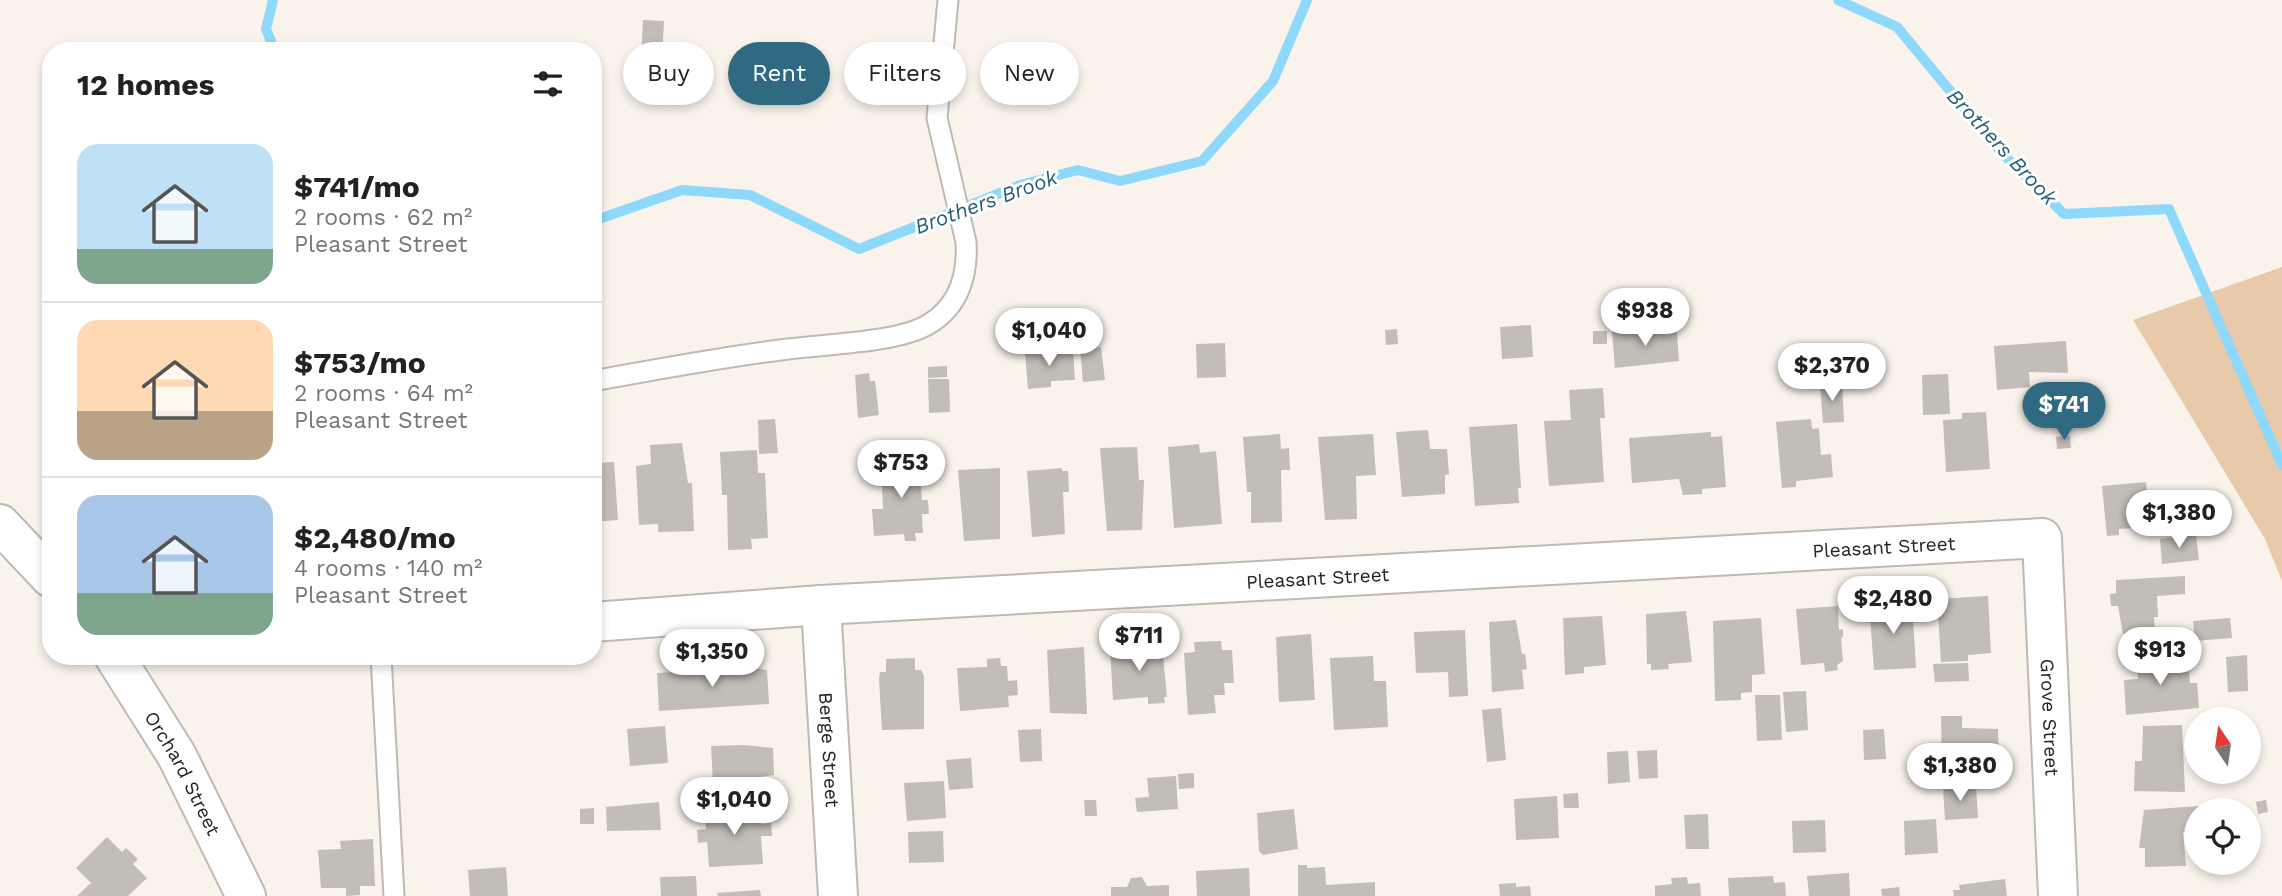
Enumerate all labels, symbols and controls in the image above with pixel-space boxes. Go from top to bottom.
chip: Buy [623,42,714,105]
chip: Rent [728,42,830,105]
chip: Filters [844,42,966,105]
chip: New [980,42,1079,105]
icon: filters [529,65,567,103]
text: 12 homes [77,67,215,102]
water label: Brothers Brook [1942,83,2063,210]
water label: Brothers Brook [911,164,1061,239]
text: $741/mo [294,169,420,204]
icon: home [133,172,217,256]
text: 2 rooms · 62 m² [294,204,472,231]
text: Pleasant Street [294,231,467,258]
pin: $938 [1604,288,1686,348]
text: $938 [1617,297,1673,324]
pin: $1,040 [992,308,1106,368]
text: $1,040 [1011,317,1087,344]
pin: $2,370 [1775,344,1889,403]
text: $753/mo [294,345,426,380]
icon: home [133,348,217,432]
text: $2,370 [1794,352,1870,379]
text: 2 rooms · 64 m² [294,380,473,407]
pin: $741 [2023,382,2105,442]
text: $741 [2039,391,2089,418]
text: Pleasant Street [294,407,467,434]
pin: $753 [860,440,942,500]
text: $753 [873,449,929,476]
pin: $1,380 [2122,490,2236,550]
text: $1,380 [2142,499,2216,526]
text: $2,480/mo [294,520,456,555]
icon: home [133,523,217,607]
street label: Pleasant Street [1812,532,1956,563]
text: 4 rooms · 140 m² [294,555,482,582]
street label: Pleasant Street [1245,563,1390,594]
pin: $2,480 [1836,576,1950,636]
text: Pleasant Street [294,582,467,609]
text: $2,480 [1853,585,1933,612]
pin: $711 [1098,614,1180,673]
text: $711 [1115,622,1163,649]
pin: $913 [2119,628,2201,687]
pin: $1,350 [655,630,769,689]
text: $913 [2134,636,2186,663]
text: $1,350 [675,638,749,665]
street label: Grove Street [2035,658,2064,776]
street label: Berge Street [814,691,844,808]
street label: Orchard Street [140,707,225,839]
north arrow [2184,707,2261,784]
map controls [2184,707,2261,875]
pin: $1,380 [1903,744,2017,803]
text: $1,380 [1923,752,1997,779]
pin: $1,040 [677,778,791,837]
text: $1,040 [696,786,772,813]
button: locate [2184,798,2261,875]

